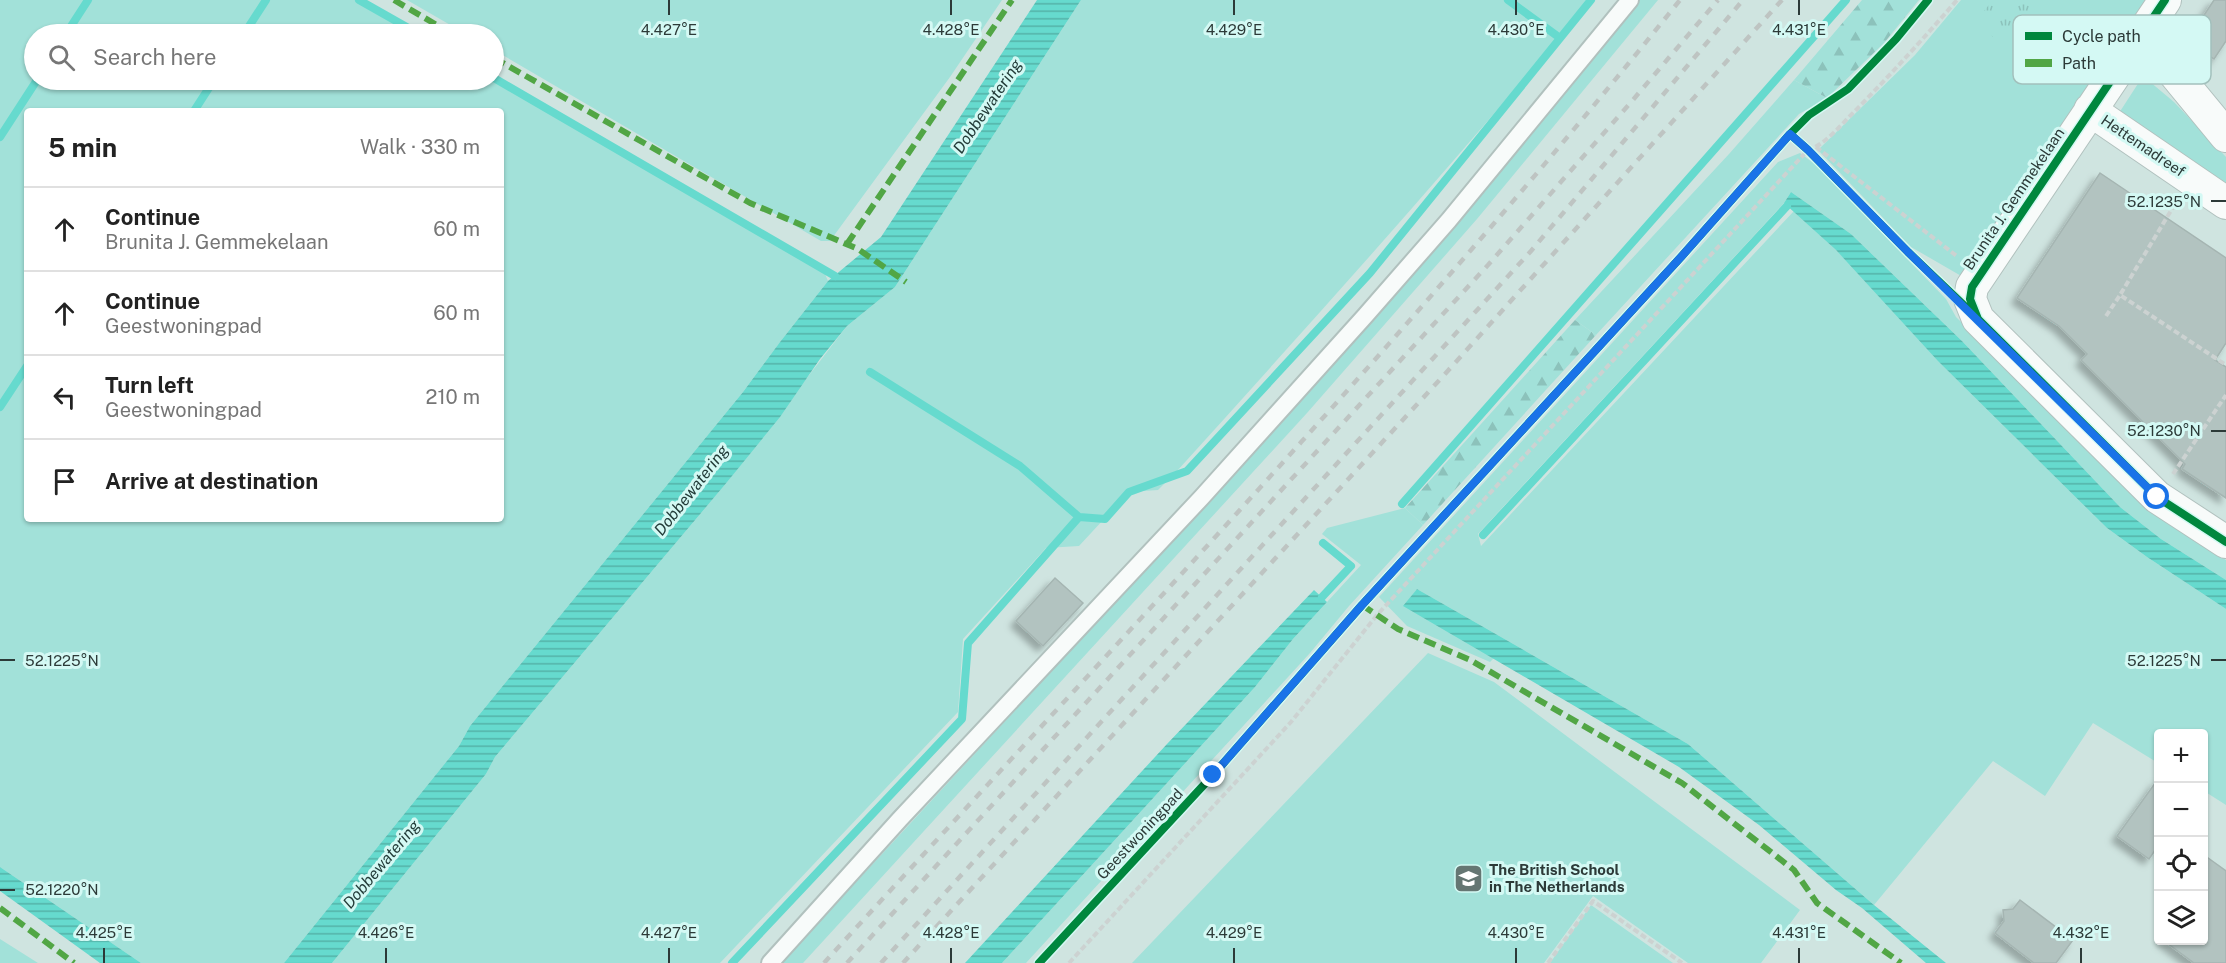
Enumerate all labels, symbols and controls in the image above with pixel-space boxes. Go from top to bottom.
legend [2013,15,2211,84]
text: 4.427°E [641,21,697,38]
text: 4.428°E [922,21,980,38]
text: 4.429°E [1206,21,1262,38]
text: 4.430°E [1488,21,1544,38]
text: 4.431°E [1772,21,1826,38]
search box [24,24,504,90]
text: Cycle path [2062,27,2141,46]
icon: search [45,41,78,74]
text: Search here [93,44,217,70]
text: Path [2062,54,2096,73]
water label: Dobbewatering [949,55,1026,157]
street label: Hettemadreef [2098,111,2188,180]
street label: Brunita J. Gemmekelaan [1960,125,2067,273]
text: 5 min [48,132,117,163]
text: Walk · 330 m [360,135,480,159]
text: 52.1235°N [2127,193,2201,210]
text: Continue [105,204,200,230]
icon: ahead [48,213,81,246]
text: 60 m [433,217,480,241]
text: Brunita J. Gemmekelaan [105,230,328,254]
text: Continue [105,288,200,314]
icon: ahead [48,297,81,330]
text: 60 m [433,301,480,325]
text: Geestwoningpad [105,314,262,338]
text: Turn left [105,372,194,398]
icon: left [48,381,81,414]
text: 210 m [426,385,480,409]
text: Geestwoningpad [105,398,262,422]
text: 52.1230°N [2127,422,2201,439]
water label: Dobbewatering [650,441,733,539]
icon: arrive [48,465,81,498]
text: Arrive at destination [105,468,318,494]
route start [2143,483,2169,509]
text: 52.1225°N [25,652,99,669]
text: 52.1225°N [2127,652,2201,669]
map controls [2154,729,2208,945]
button: + [2154,729,2208,783]
route end [1199,761,1225,787]
button: − [2154,783,2208,837]
street label: Geestwoningpad [1093,785,1186,883]
water label: Dobbewatering [339,816,424,912]
button: locate [2154,837,2208,891]
place label: The British School in The Netherlands [1489,861,1625,895]
school or university icon: The British School in The Netherlands [1452,863,1484,895]
text: 52.1220°N [25,881,99,898]
button: layers [2154,891,2208,945]
text: 4.425°E [76,924,132,941]
text: 4.426°E [358,924,414,941]
text: 4.427°E [641,924,697,941]
text: 4.428°E [922,924,980,941]
text: 4.429°E [1206,924,1262,941]
text: 4.430°E [1488,924,1544,941]
text: 4.431°E [1772,924,1826,941]
text: 4.432°E [2053,924,2109,941]

